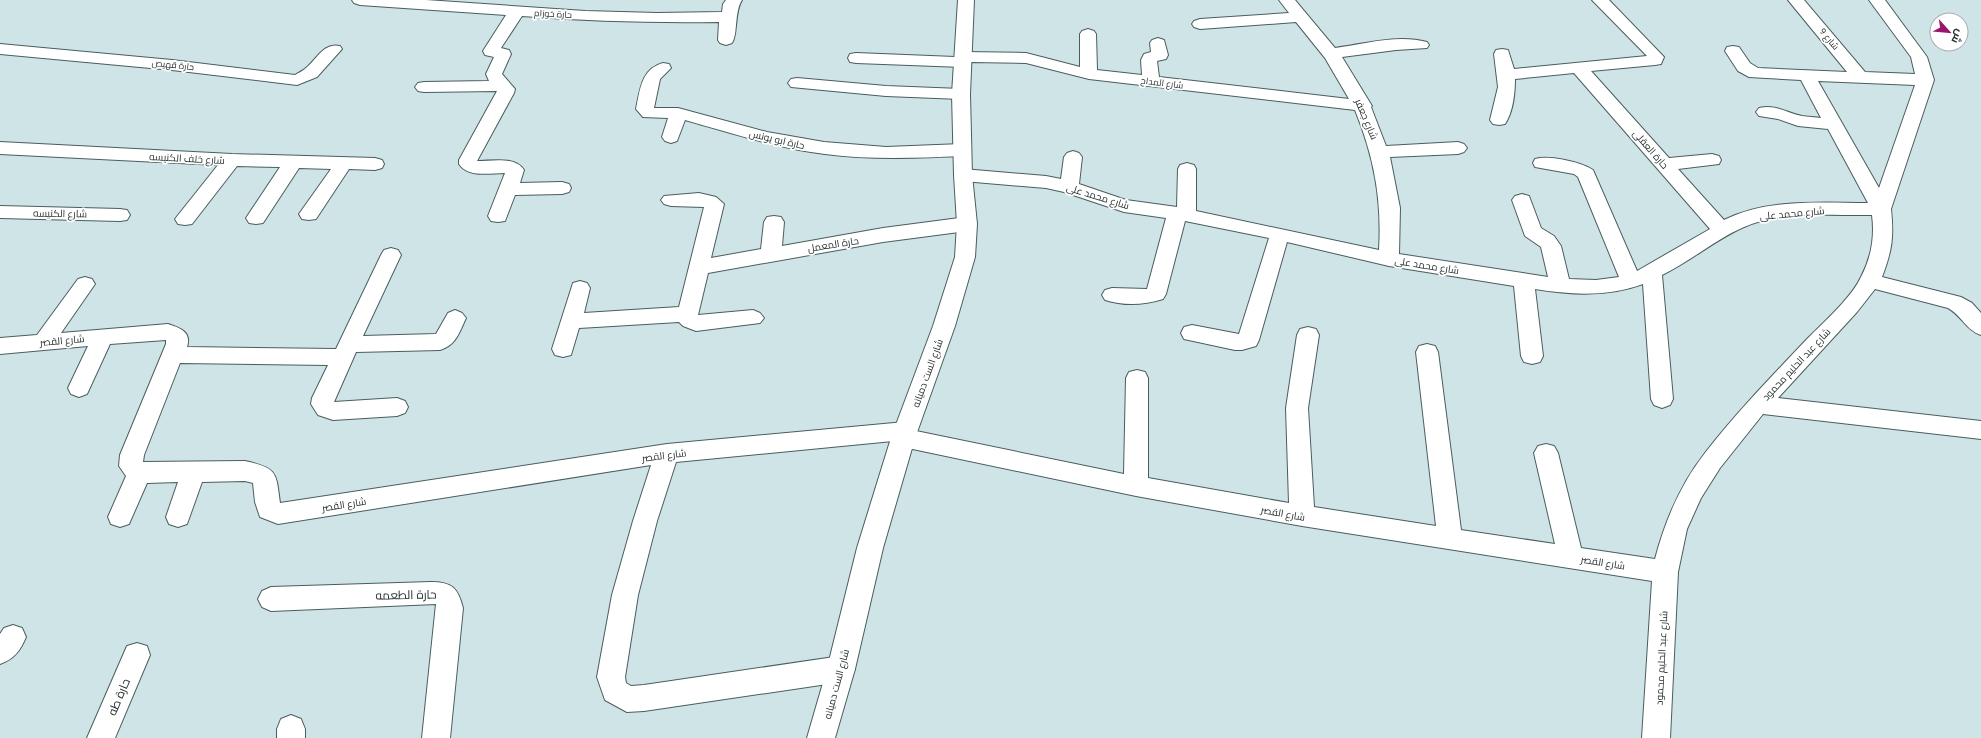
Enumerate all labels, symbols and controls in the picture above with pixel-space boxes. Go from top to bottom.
street label: حارة خوزام [534,7,572,21]
north arrow [1929,12,1969,52]
street label: شارع 9 [1816,26,1842,52]
text: ش [1948,27,1967,46]
street label: حارة قهيص [151,57,195,72]
street label: شارع المداح [1140,74,1184,92]
street label: شارع جعفر [1352,96,1381,142]
street label: حارة ابو يونس [748,127,806,152]
street label: حارة العقلى [1630,127,1671,172]
street label: شارع خلف الكنيسه [149,150,225,167]
street label: شارع محمد على [1065,181,1131,212]
street label: شارع محمد على [1759,204,1825,223]
street label: شارع الكنيسه [33,207,87,220]
street label: حارة المعمل [807,234,860,255]
street label: شارع محمد على [1394,254,1460,277]
street label: شارع عبد الحليم محمود [1759,325,1834,404]
street label: شارع القصر [38,332,85,349]
street label: شارع الست دميانه [909,337,946,409]
street label: شارع القصر [640,446,687,465]
street label: شارع القصر [320,495,367,515]
street label: شارع القصر [1259,503,1306,524]
street label: شارع القصر [1579,552,1626,572]
street label: حارة الطعمه [375,586,437,603]
street label: شارع عبد الحليم محمود [1653,610,1671,706]
street label: شارع الست دميانه [821,648,852,721]
street label: حارة طه [104,676,133,718]

